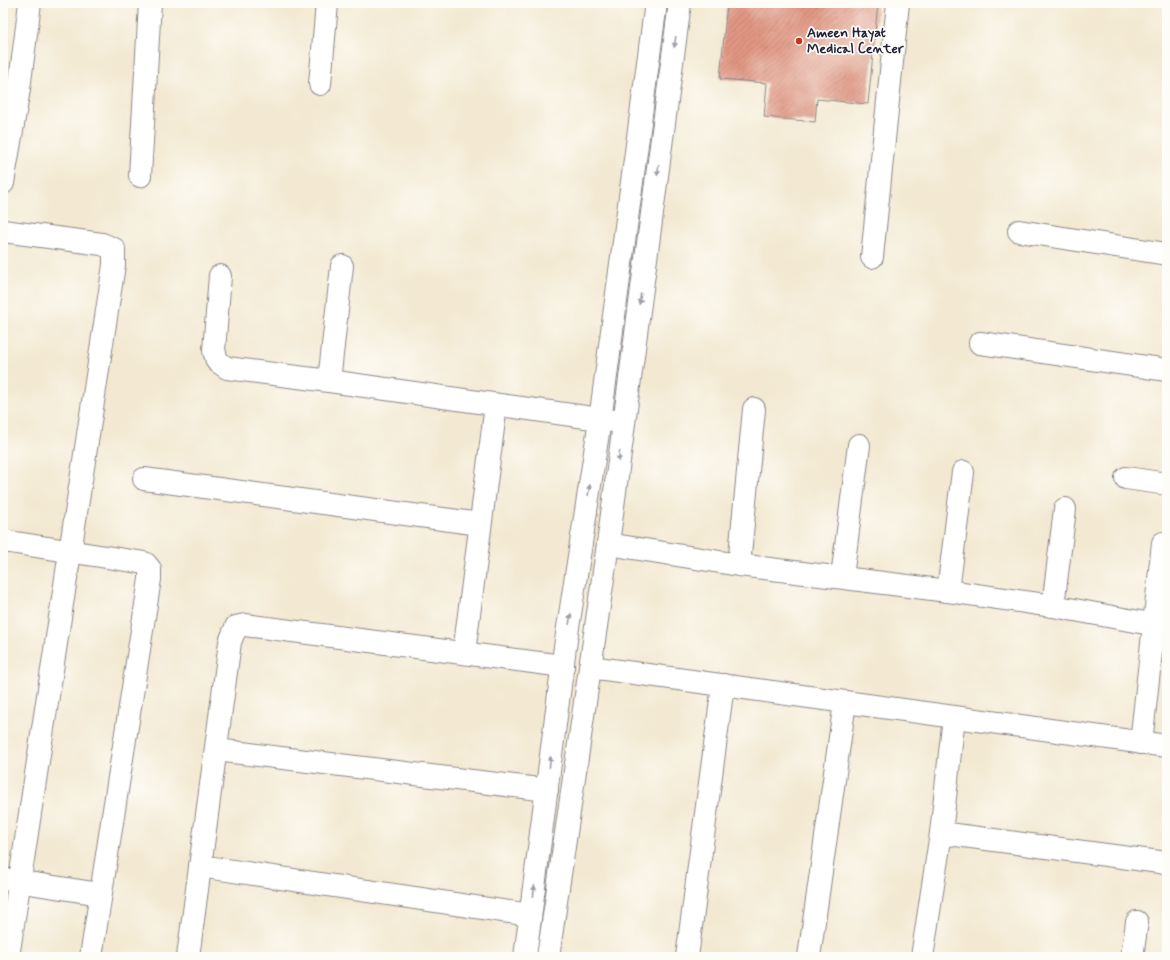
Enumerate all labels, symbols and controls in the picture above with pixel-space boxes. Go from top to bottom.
place label: Ameen Hayat Medical Center [807,24,905,58]
one-way arrow [672,36,678,48]
marker: Ameen Hayat Medical Center [794,36,804,46]
one-way arrow [655,164,661,177]
one-way arrow [637,293,643,305]
one-way arrow [616,450,623,462]
one-way arrow [586,484,592,496]
one-way arrow [567,613,573,625]
one-way arrow [547,756,554,768]
one-way arrow [531,885,537,897]

